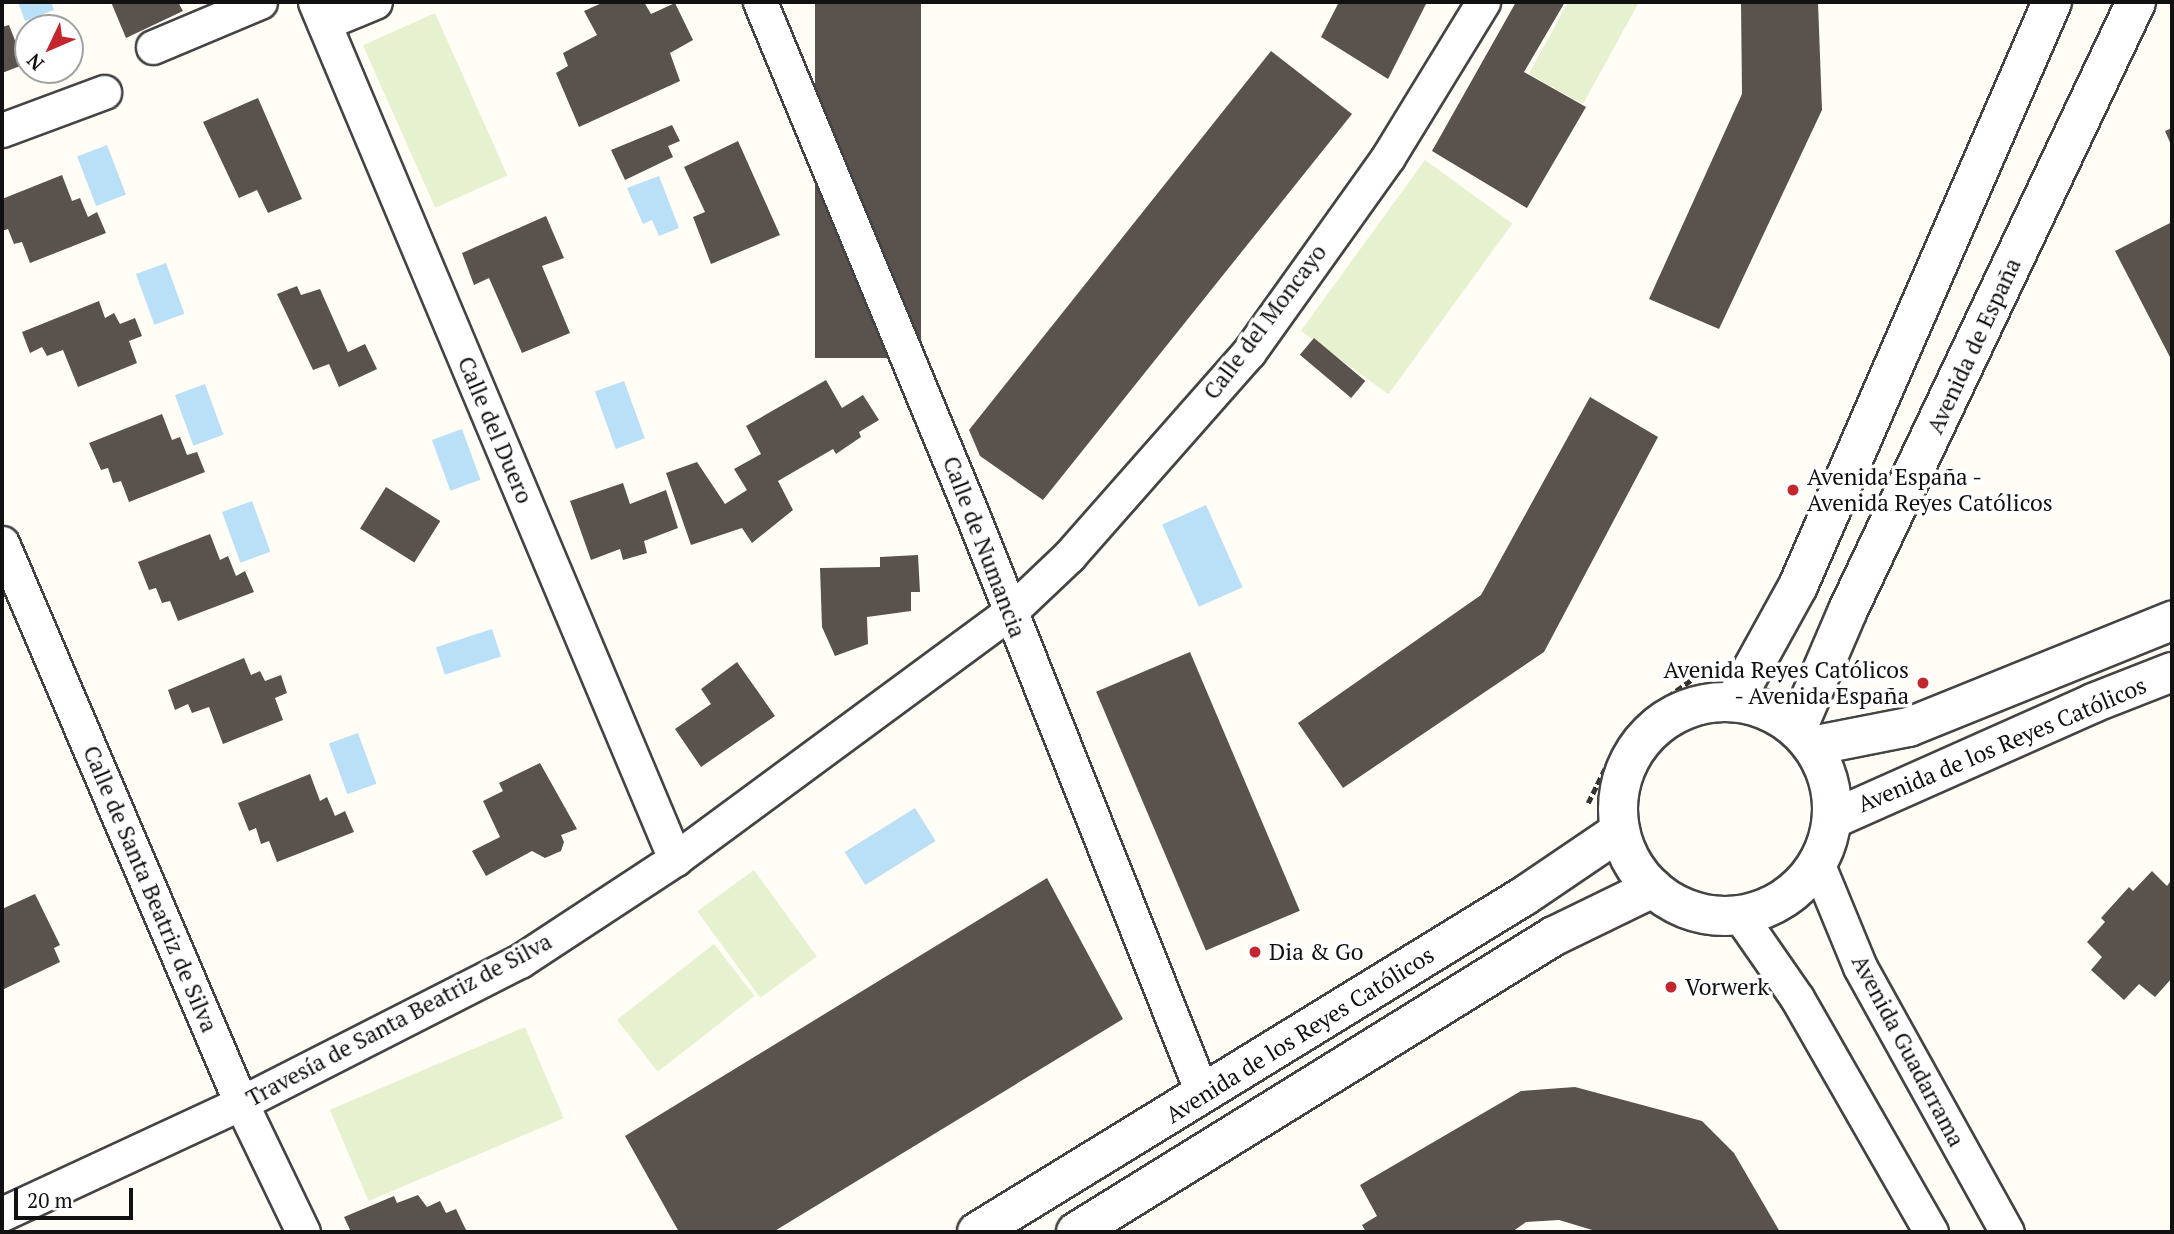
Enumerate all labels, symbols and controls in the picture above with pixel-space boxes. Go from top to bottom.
north arrow [14,14,84,84]
text: N [21,49,49,76]
street label: Calle del Moncayo [1198,239,1332,405]
street label: Avenida de España [1921,254,2027,438]
street label: Calle del Duero [452,352,538,508]
street label: Calle de Numancia [937,453,1031,641]
place label: Avenida España - Avenida Reyes Católicos [1807,463,2053,517]
marker: Avenida España - Avenida Reyes Católicos [1785,482,1801,498]
place label: Avenida Reyes Católicos - Avenida España [1663,656,1909,710]
street label: Avenida de los Reyes Católicos [1854,672,2150,818]
marker: Avenida Reyes Católicos - Avenida España [1915,675,1931,691]
street label: Calle de Santa Beatriz de Silva [77,742,223,1036]
street label: Travesía de Santa Beatriz de Silva [242,928,556,1112]
place label: Dia & Go [1269,938,1364,966]
street label: Avenida de los Reyes Católicos [1161,941,1439,1129]
marker: Dia & Go [1247,944,1263,960]
street label: Avenida Guadarrama [1846,950,1970,1152]
place label: Vorwerk [1685,973,1769,1001]
marker: Vorwerk [1663,979,1679,995]
scale bar [18,1174,136,1218]
text: 20 m [27,1186,73,1214]

